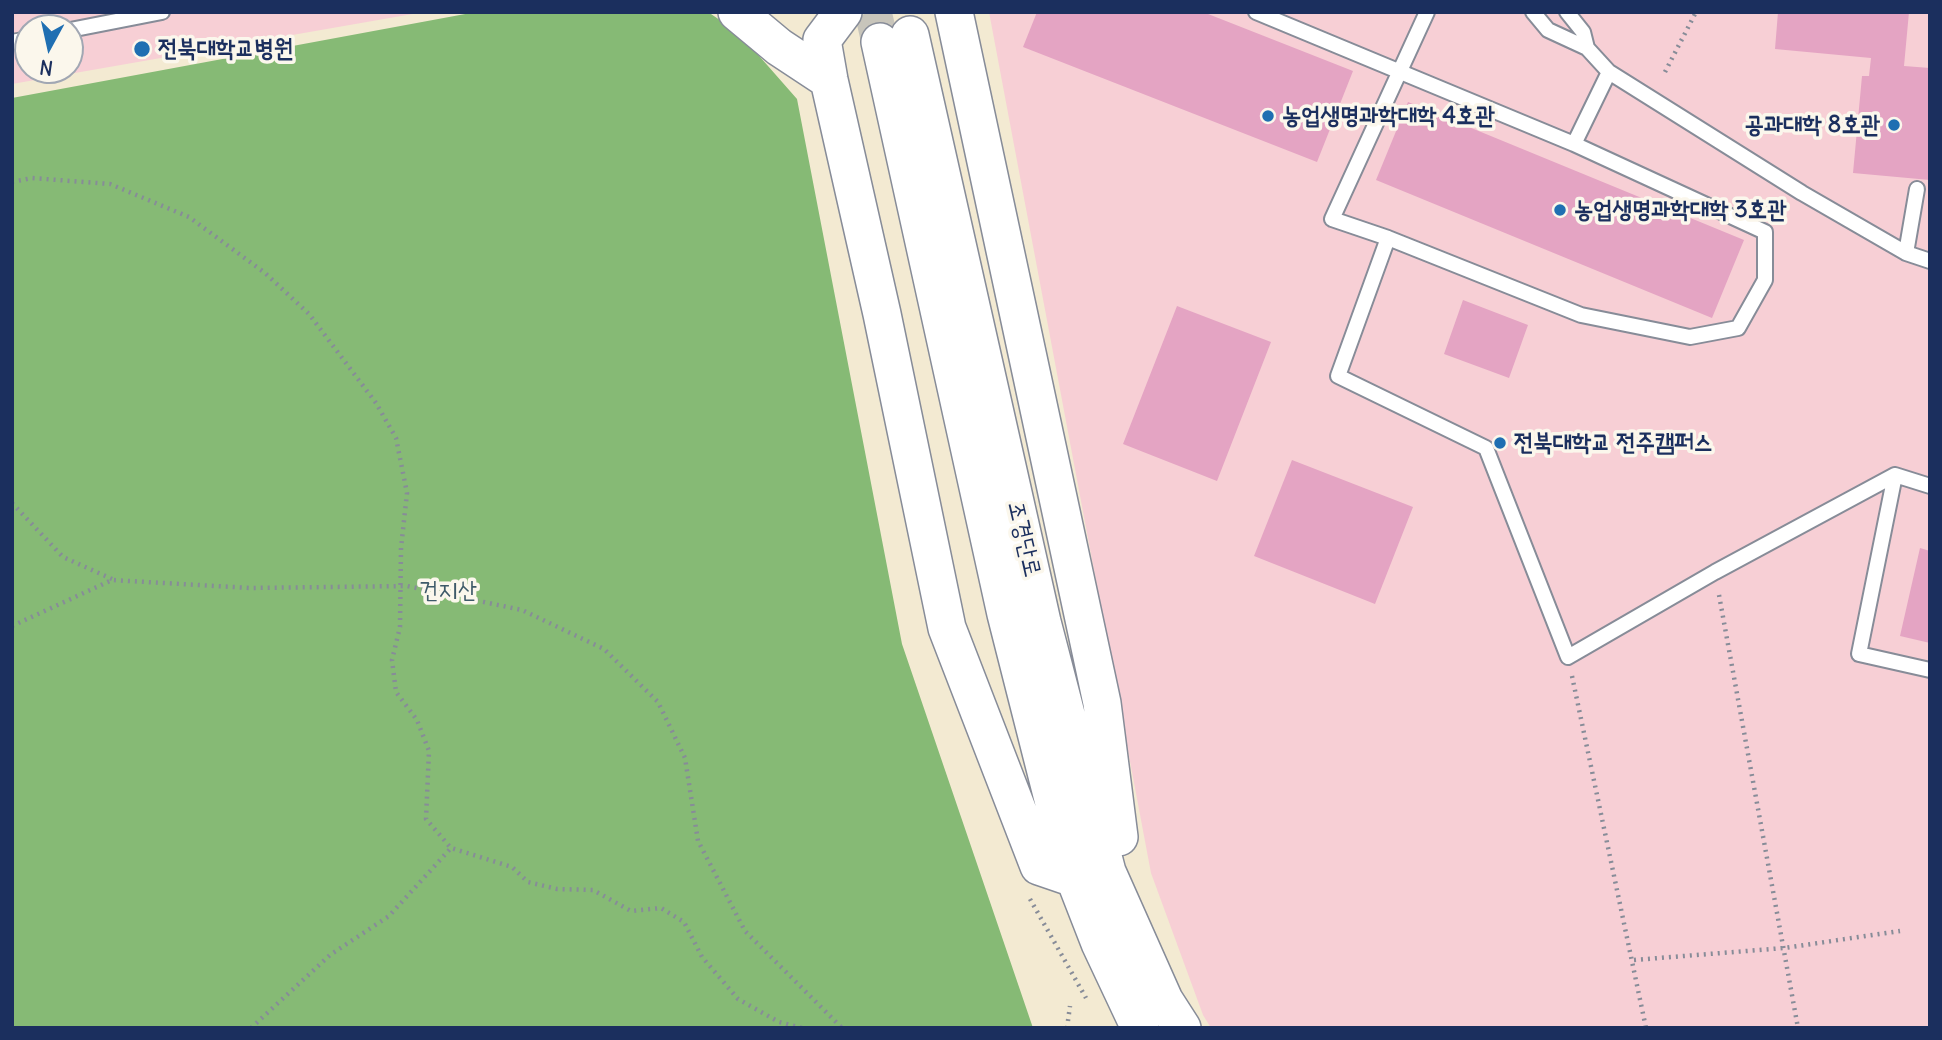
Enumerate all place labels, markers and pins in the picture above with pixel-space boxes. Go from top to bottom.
place label: 전북대학교병원 [158,35,293,63]
marker: 전북대학교병원 [132,39,152,59]
place label: 농업생명과학대학 4호관 [1282,102,1495,130]
marker: 농업생명과학대학 4호관 [1260,108,1276,124]
place label: 공과대학 8호관 [1745,111,1880,139]
marker: 공과대학 8호관 [1886,117,1902,133]
place label: 농업생명과학대학 3호관 [1574,196,1786,224]
marker: 농업생명과학대학 3호관 [1552,202,1568,218]
place label: 전북대학교 전주캠퍼스 [1514,429,1713,457]
marker: 전북대학교 전주캠퍼스 [1492,435,1508,451]

